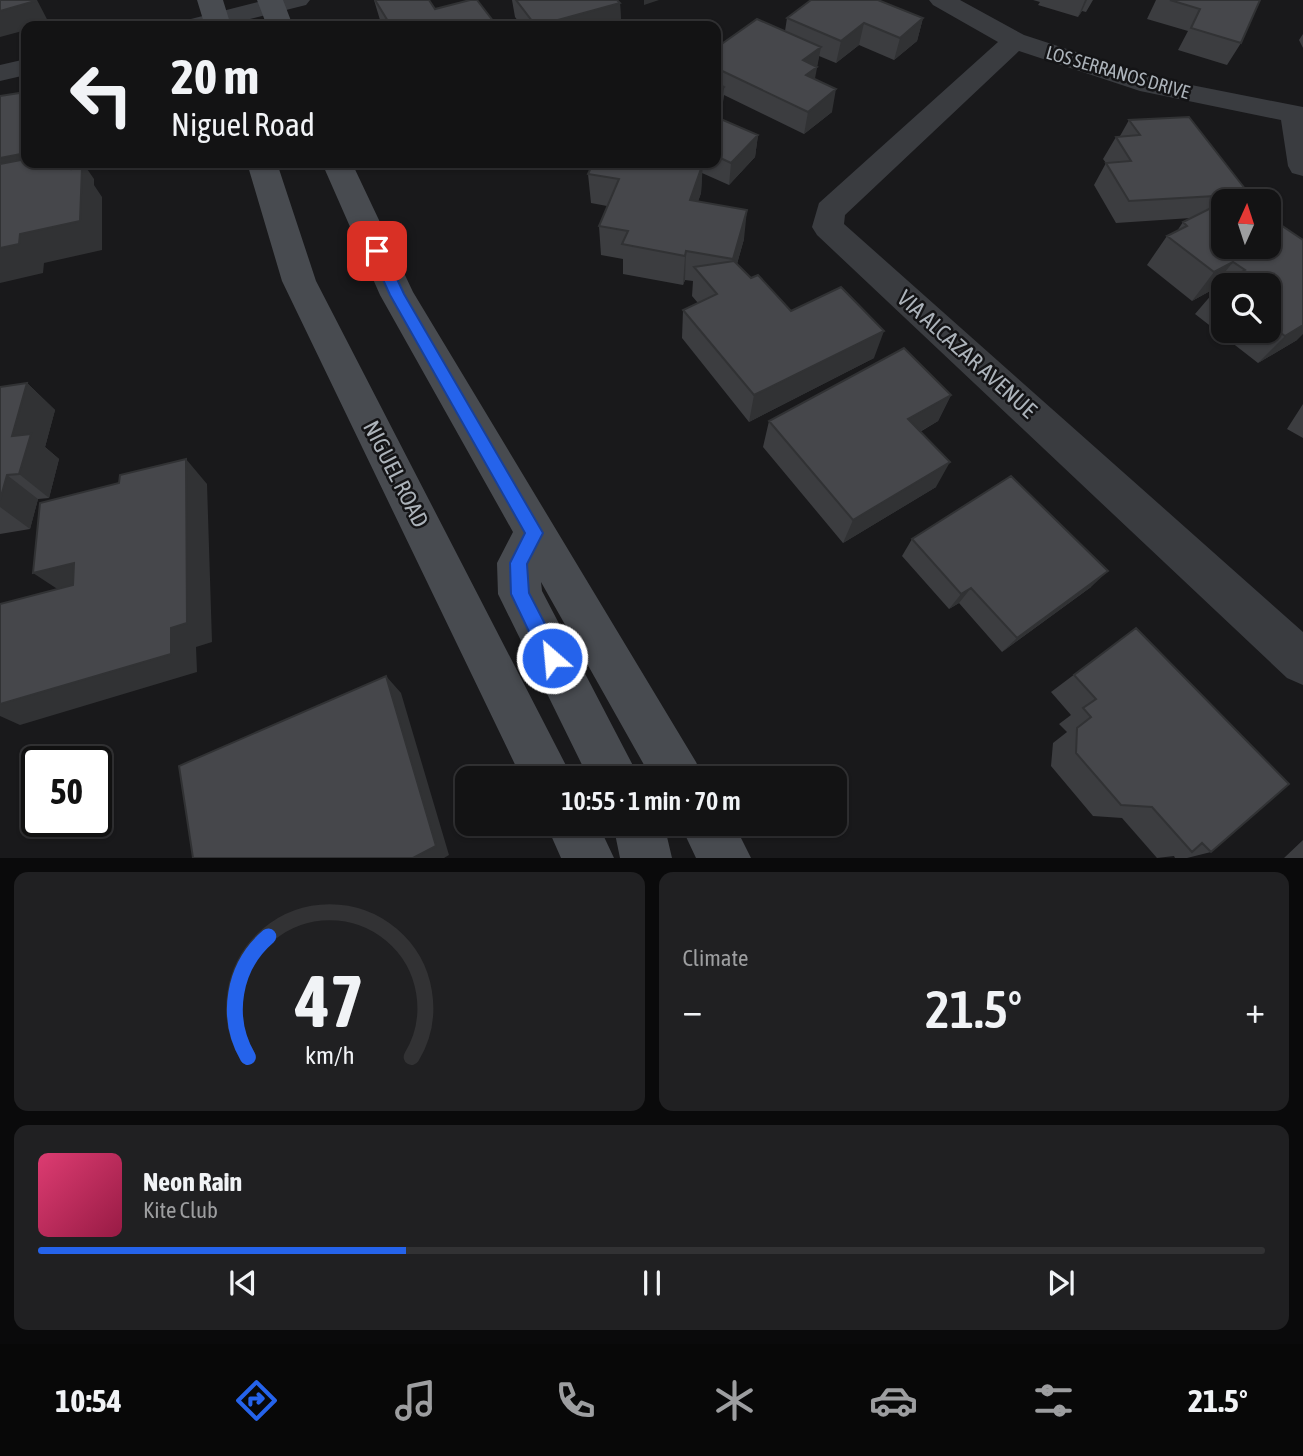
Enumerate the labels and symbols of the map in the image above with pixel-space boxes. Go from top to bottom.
street label: LOS SERRANOS DRIVE [1044,41,1192,103]
north arrow [1211,189,1281,259]
pin [347,221,407,281]
street label: VIA ALCAZAR AVENUE [892,285,1042,423]
street label: NIGUEL ROAD [358,416,434,532]
position arrow [515,621,589,695]
speed limit sign: 50 [21,746,112,837]

